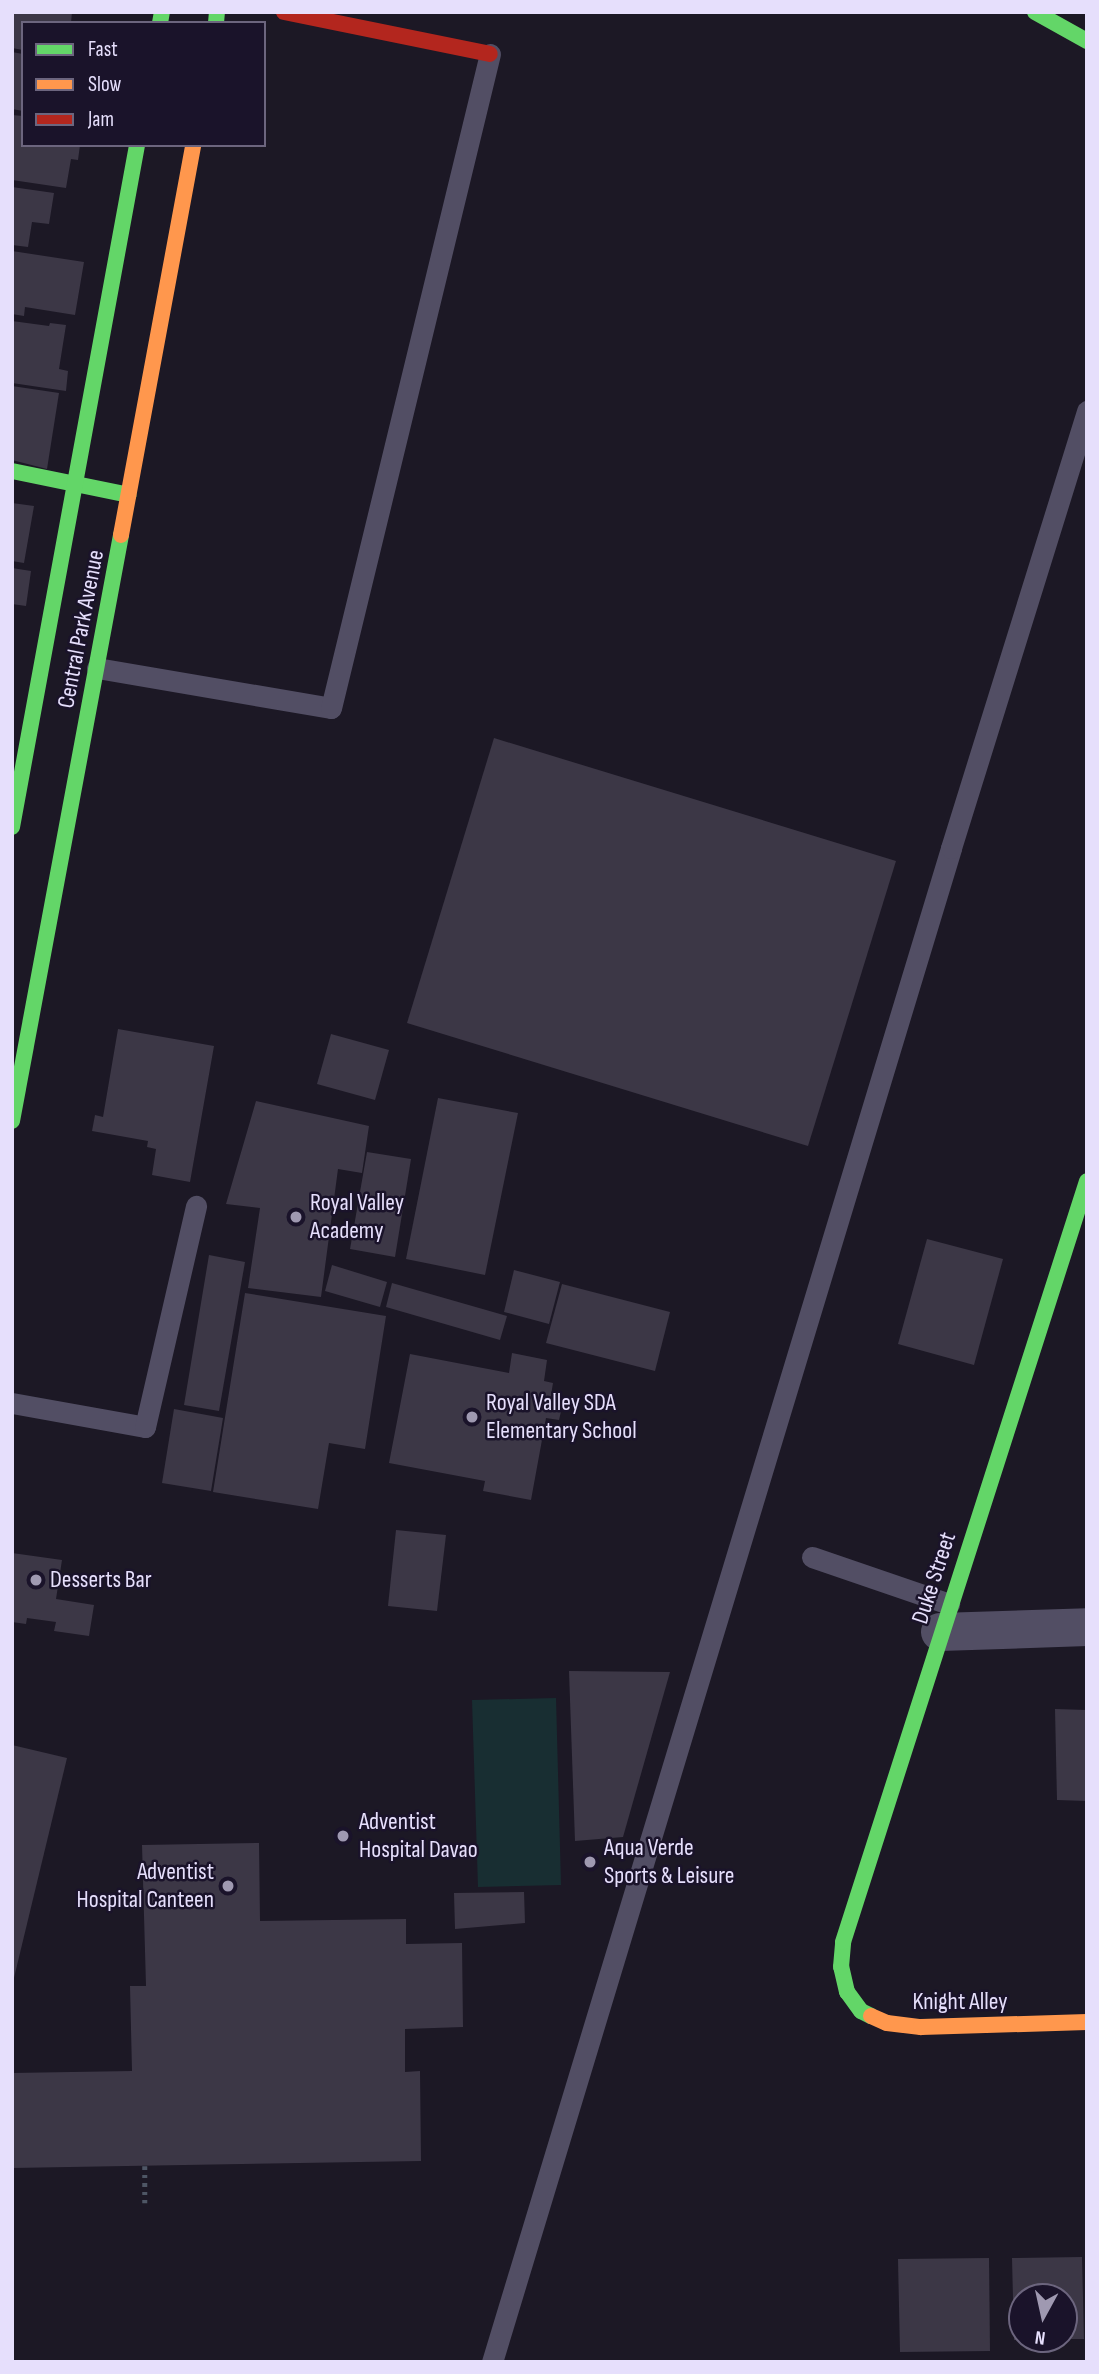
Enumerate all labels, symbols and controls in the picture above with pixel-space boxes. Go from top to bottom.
legend [21,21,266,147]
text: Fast [88,37,118,62]
text: Slow [88,72,121,97]
text: Jam [88,107,114,132]
street label: Central Park Avenue [52,547,110,711]
place label: Royal Valley Academy [310,1189,404,1245]
marker: Royal Valley Academy [288,1209,304,1225]
place label: Royal Valley SDA Elementary School [486,1389,637,1445]
marker: Royal Valley SDA Elementary School [464,1409,480,1425]
street label: Duke Street [906,1529,962,1627]
place label: Desserts Bar [50,1566,152,1594]
marker: Desserts Bar [28,1572,44,1588]
place label: Adventist Hospital Davao [359,1808,478,1864]
marker: Adventist Hospital Davao [333,1826,353,1846]
place label: Aqua Verde Sports & Leisure [604,1834,734,1890]
marker: Aqua Verde Sports & Leisure [582,1854,598,1870]
place label: Adventist Hospital Canteen [77,1858,214,1914]
marker: Adventist Hospital Canteen [220,1878,236,1894]
street label: Knight Alley [913,1988,1007,2016]
north arrow [1008,2283,1078,2353]
text: N [1034,2325,1047,2349]

